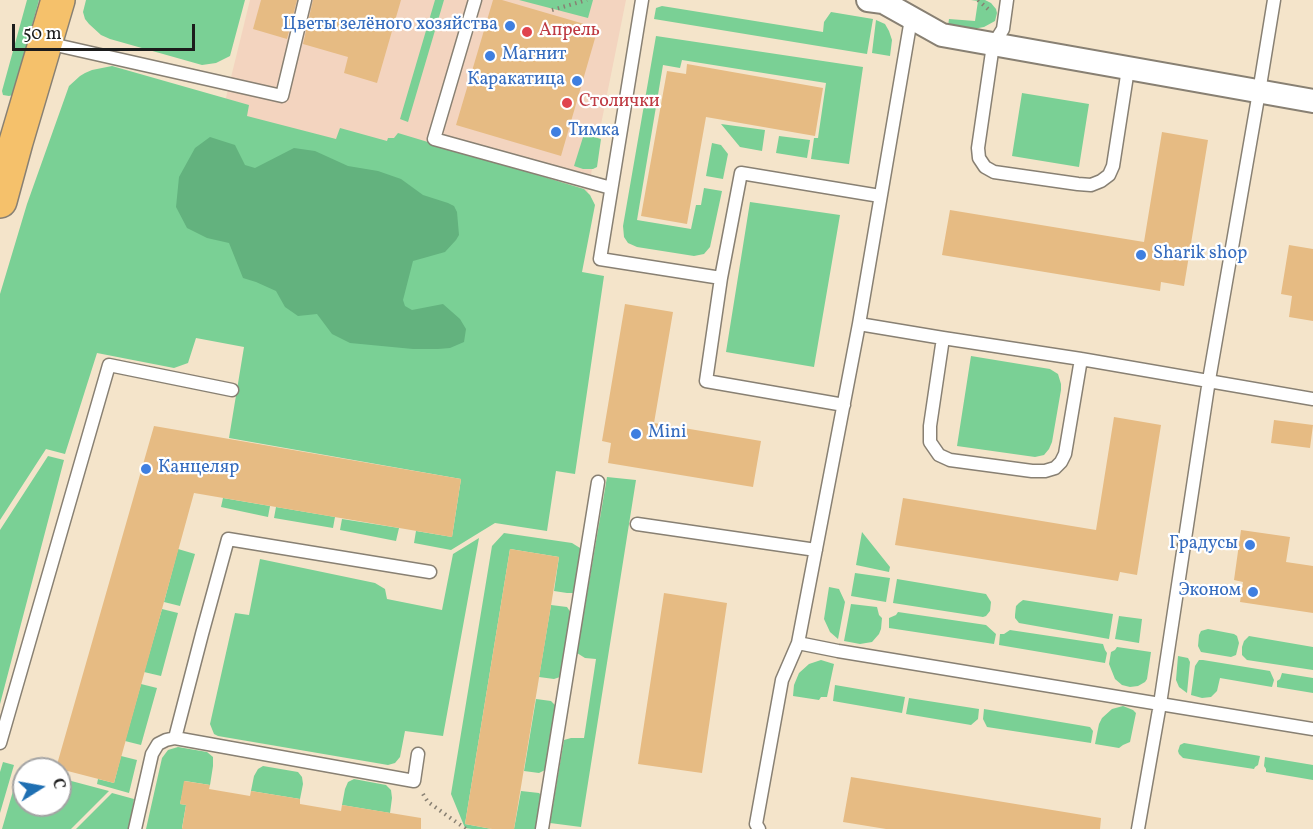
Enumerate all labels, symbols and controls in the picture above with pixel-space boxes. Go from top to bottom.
scale bar [15,12,198,50]
place label: Цветы зелёного хозяйства [283,15,498,37]
marker: Цветы зелёного хозяйства [503,19,517,33]
place label: Апрель [539,21,600,43]
text: 50 m [23,22,62,47]
marker: Апрель [520,25,534,39]
place label: Магнит [502,45,566,67]
marker: Магнит [483,49,497,63]
place label: Каракатица [467,70,565,92]
marker: Каракатица [570,74,584,88]
place label: Столички [579,92,660,114]
marker: Столички [560,96,574,110]
place label: Тимка [568,121,620,143]
marker: Тимка [549,125,563,139]
place label: Sharik shop [1153,244,1247,266]
marker: Sharik shop [1134,248,1148,262]
place label: Mini [648,423,686,445]
marker: Mini [629,427,643,441]
place label: Канцеляр [158,458,239,480]
marker: Канцеляр [139,462,153,476]
place label: Градусы [1169,534,1238,556]
marker: Градусы [1243,538,1257,552]
place label: Эконом [1178,581,1241,603]
marker: Эконом [1246,585,1260,599]
north arrow [12,757,72,817]
text: С [46,777,69,791]

